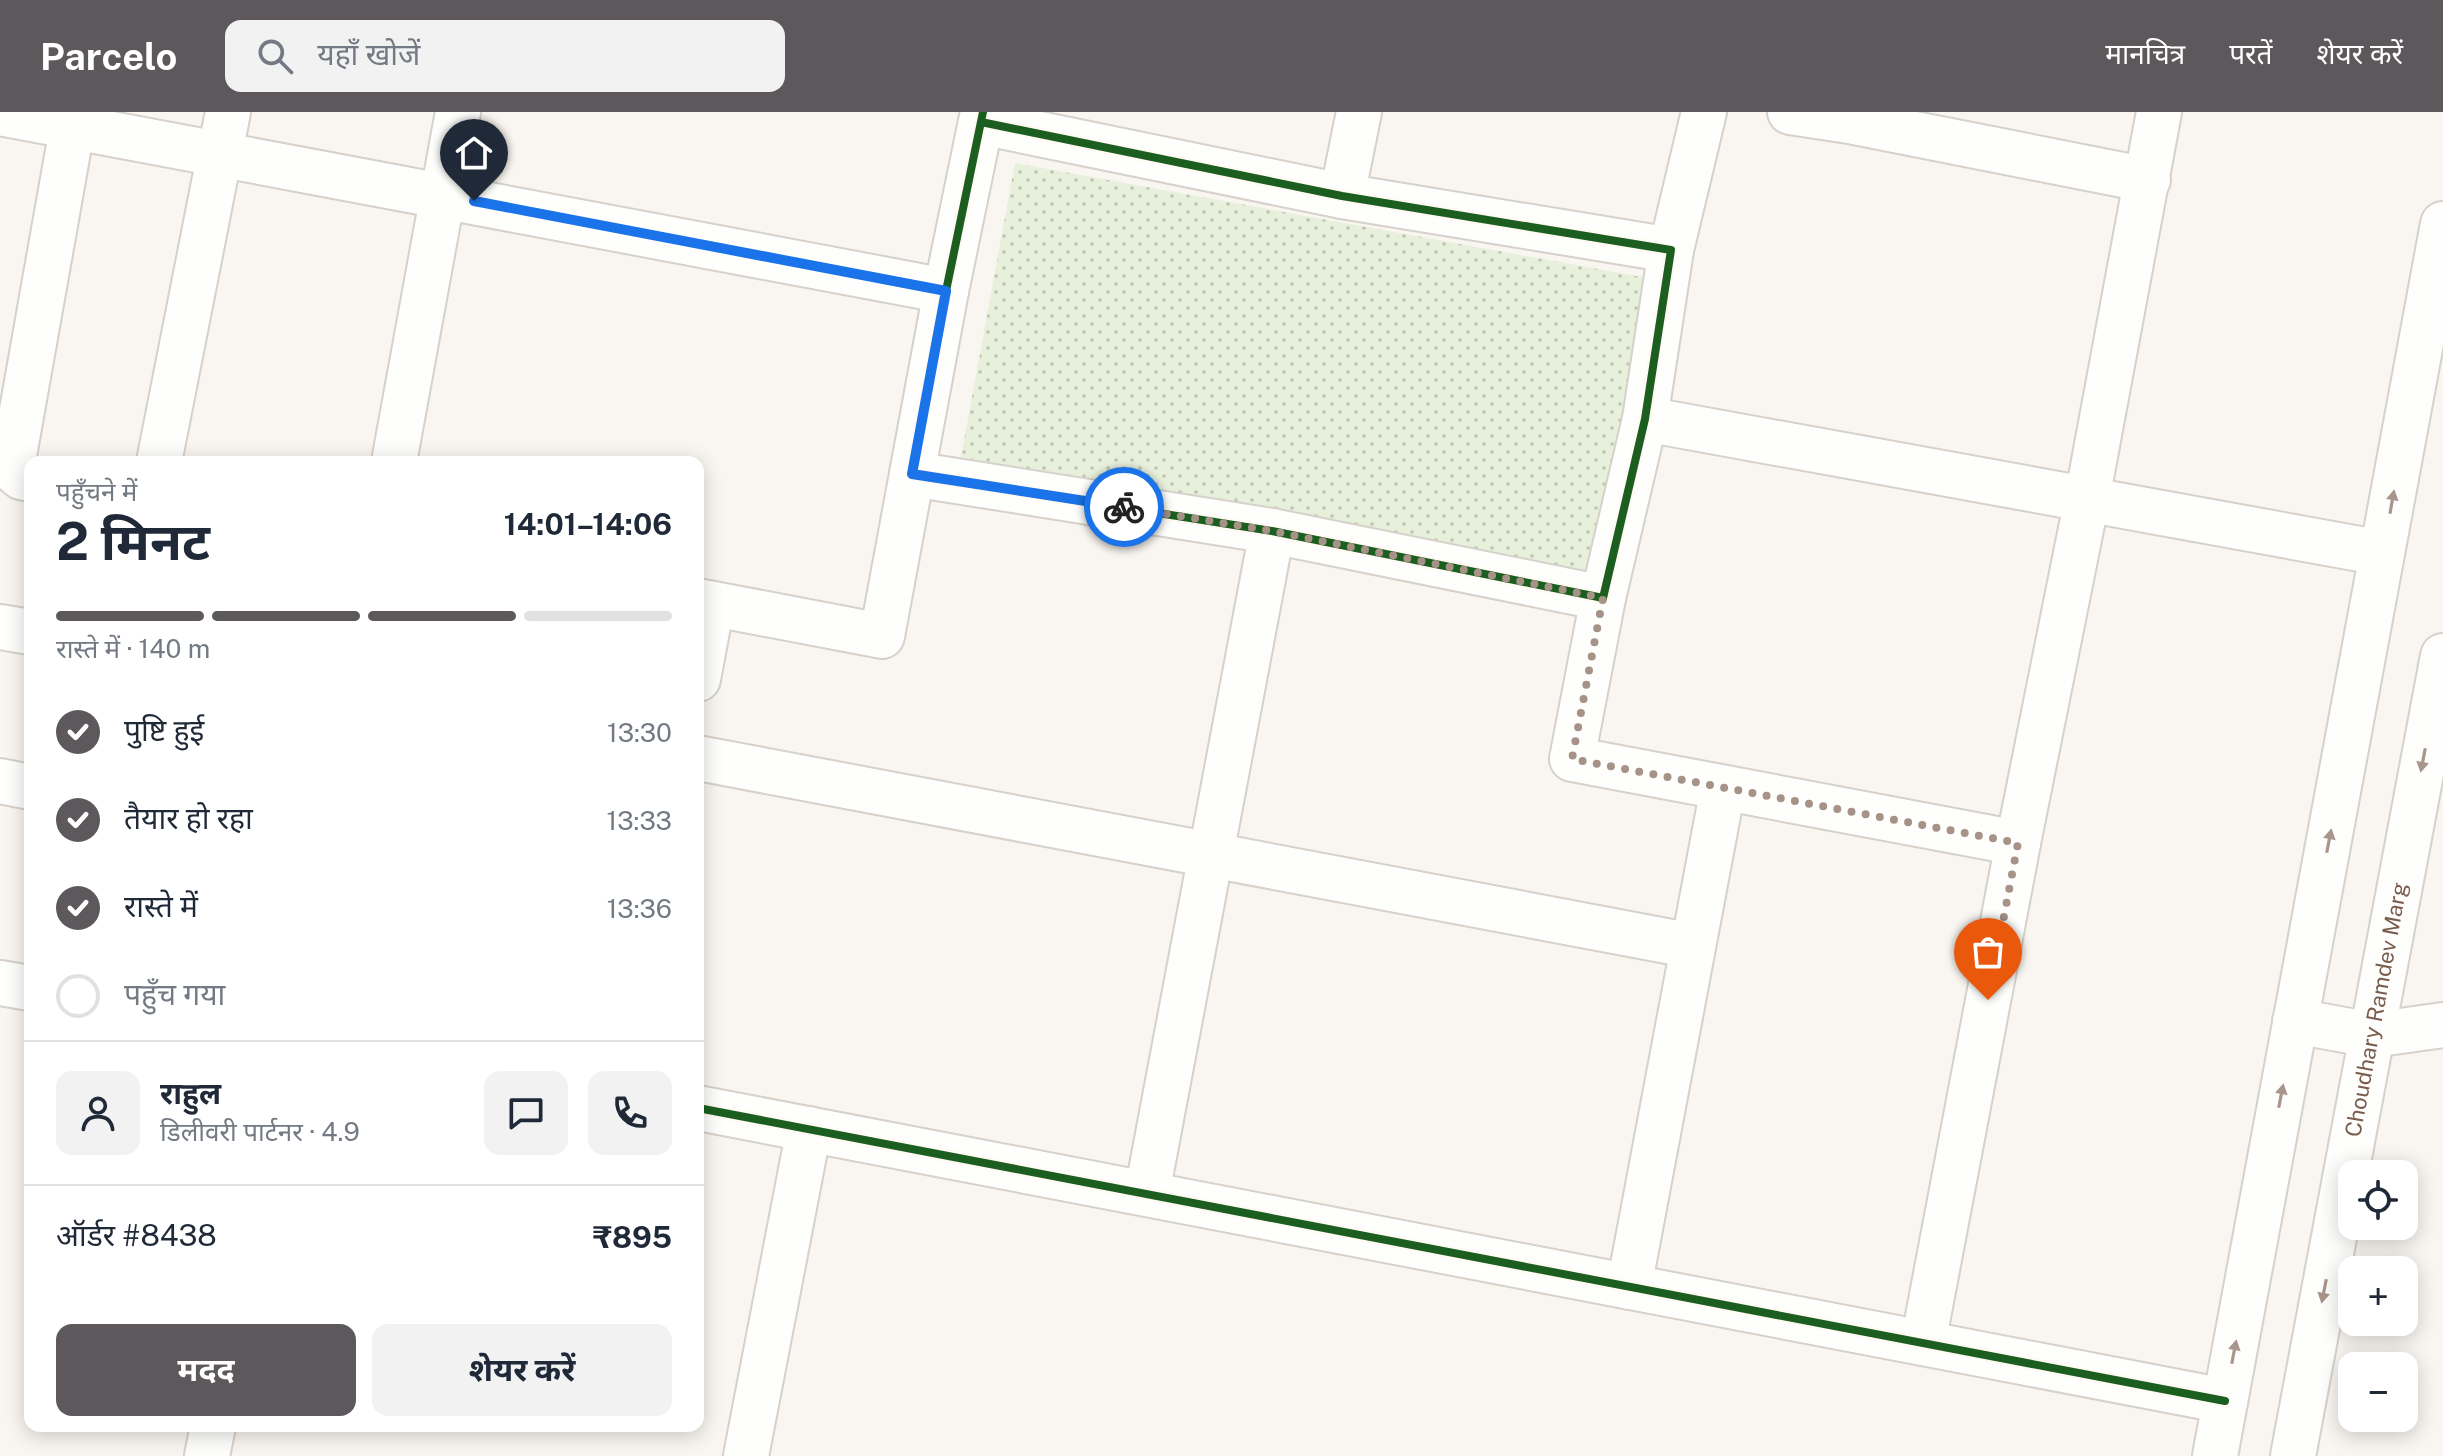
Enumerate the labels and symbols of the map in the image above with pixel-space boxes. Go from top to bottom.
pin [440,119,508,201]
courier [1084,467,1164,547]
one-way arrow [2386,490,2398,515]
one-way arrow [2416,748,2428,773]
one-way arrow [2323,828,2335,853]
street label: Choudhary Ramdev Marg [2339,880,2412,1139]
pin [1954,918,2022,1000]
one-way arrow [2276,1083,2288,1108]
one-way arrow [2317,1279,2329,1304]
one-way arrow [2228,1339,2240,1364]

